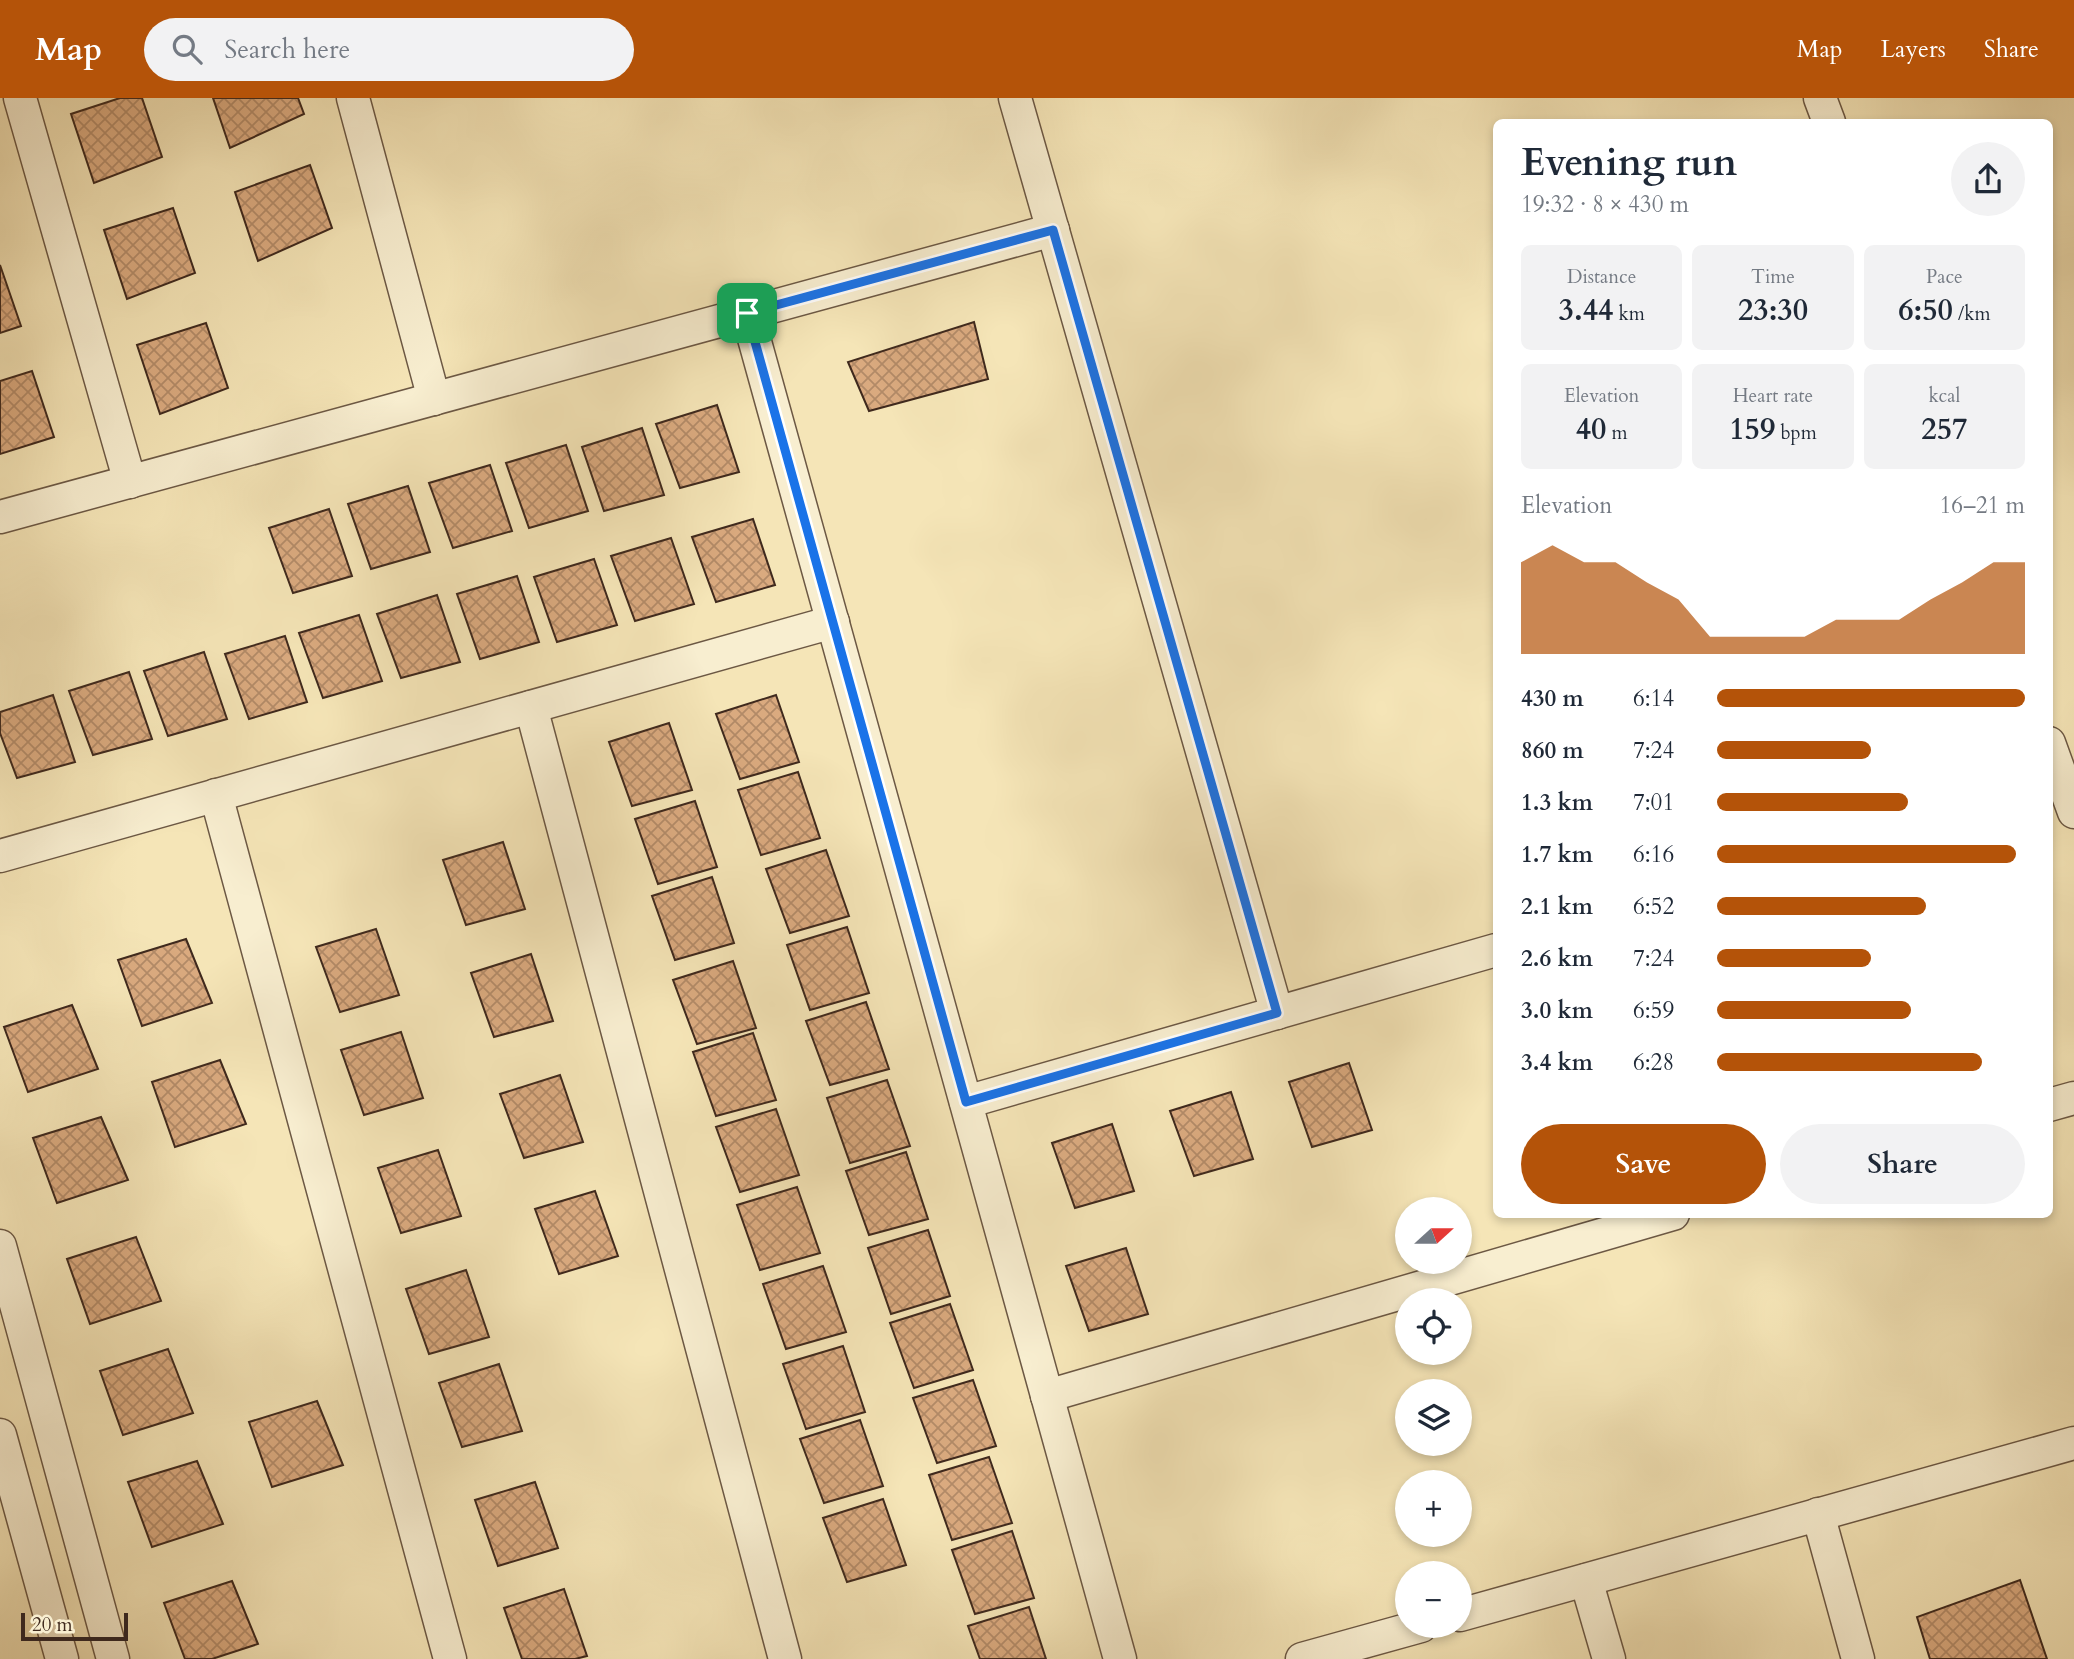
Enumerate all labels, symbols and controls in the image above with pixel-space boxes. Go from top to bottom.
search box [144,18,634,81]
text: Map [35,27,102,72]
icon: search [168,30,206,68]
text: Search here [224,32,350,67]
text: Map [1797,33,1843,66]
text: Layers [1881,33,1946,66]
text: Share [1984,33,2039,66]
text: Evening run [1521,137,1737,189]
button: share [1951,142,2025,216]
text: 19:32 · 8 × 430 m [1521,189,1689,220]
text: Distance [1567,264,1636,290]
text: Time [1751,264,1795,290]
text: Pace [1926,264,1963,290]
pin [717,283,777,343]
text: 3.44 [1559,290,1613,331]
text: 23:30 [1738,290,1808,331]
text: 6:50 [1898,290,1953,331]
icon: arrive [728,294,766,332]
text: km [1613,301,1645,327]
text: /km [1953,301,1990,327]
text: Elevation [1564,383,1639,409]
text: Heart rate [1733,383,1813,409]
text: kcal [1928,383,1960,409]
text: 40 [1576,409,1606,450]
text: 159 [1729,409,1775,450]
text: 257 [1921,409,1967,450]
text: m [1606,420,1628,446]
text: bpm [1775,420,1817,446]
text: Elevation [1521,490,1612,521]
text: 16–21 m [1940,490,2025,521]
text: 430 m [1521,683,1584,714]
text: 6:14 [1633,683,1674,714]
text: 860 m [1521,735,1584,766]
text: 7:24 [1633,735,1674,766]
text: 1.3 km [1521,787,1593,818]
text: 7:01 [1633,787,1674,818]
text: 1.7 km [1521,839,1593,870]
text: 6:16 [1633,839,1674,870]
text: 2.1 km [1521,891,1593,922]
text: 6:52 [1633,891,1674,922]
text: 2.6 km [1521,943,1593,974]
text: 7:24 [1633,943,1674,974]
text: 3.0 km [1521,995,1593,1026]
text: 6:59 [1633,995,1674,1026]
text: 3.4 km [1521,1047,1593,1078]
text: 6:28 [1633,1047,1674,1078]
button: Save [1521,1124,1766,1204]
button: Share [1780,1124,2025,1204]
north arrow [1395,1197,1472,1274]
map controls [1395,1197,1472,1638]
button: locate [1395,1288,1472,1365]
button: layers [1395,1379,1472,1456]
button: + [1395,1470,1472,1547]
button: − [1395,1561,1472,1638]
scale bar [21,1610,128,1642]
text: 20 m [32,1612,73,1638]

